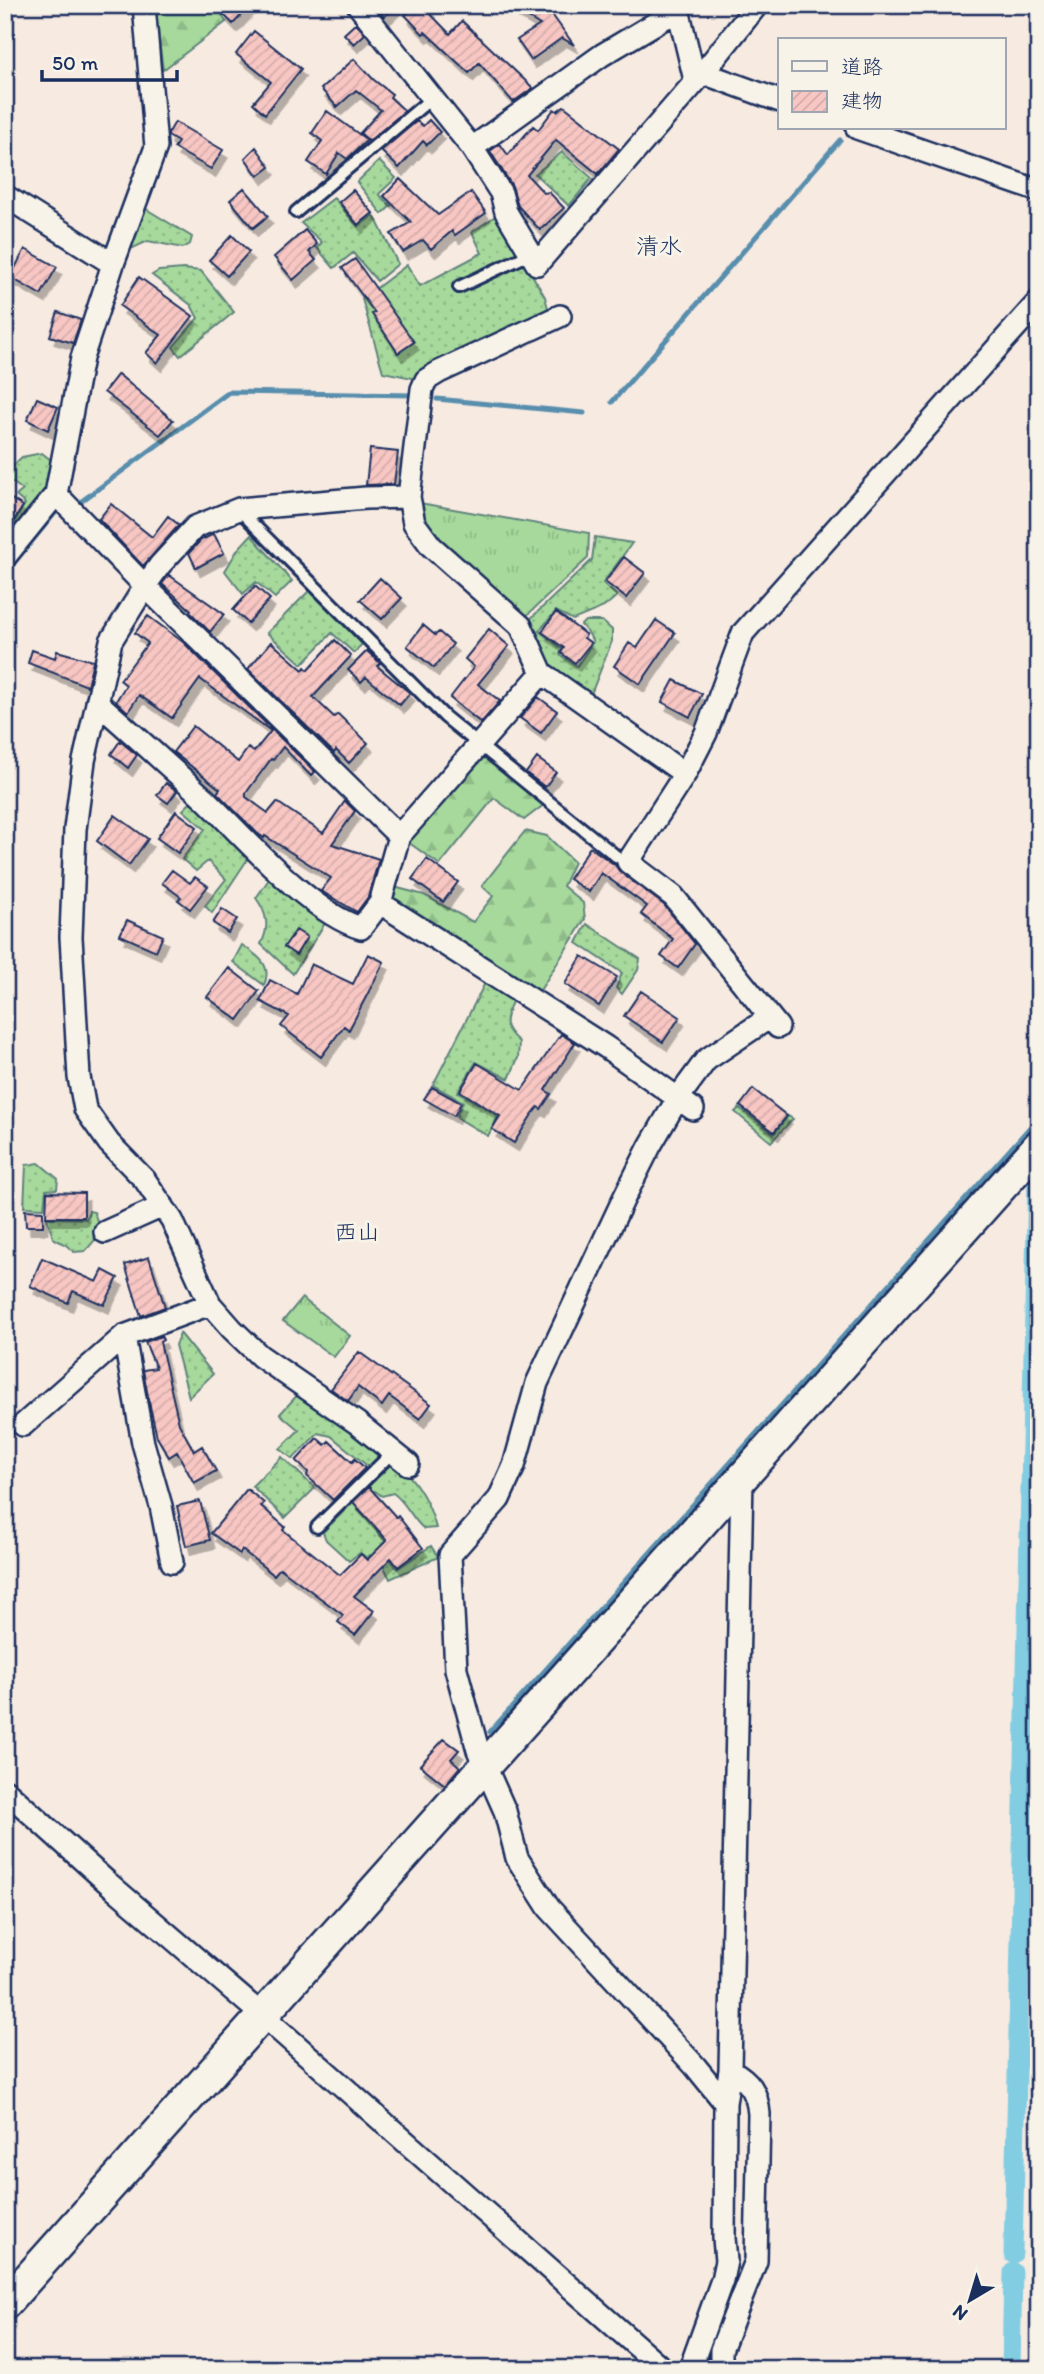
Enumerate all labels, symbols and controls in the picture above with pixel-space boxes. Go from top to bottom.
scale bar [42,38,177,82]
legend [778,38,1006,130]
text: 50 m [52,50,99,75]
text: 道路 [841,54,883,79]
text: 建物 [841,88,883,113]
district label: 清水 [636,232,682,260]
district label: 西山 [334,1218,380,1246]
north arrow [936,2266,1006,2336]
text: N [948,2300,972,2326]

